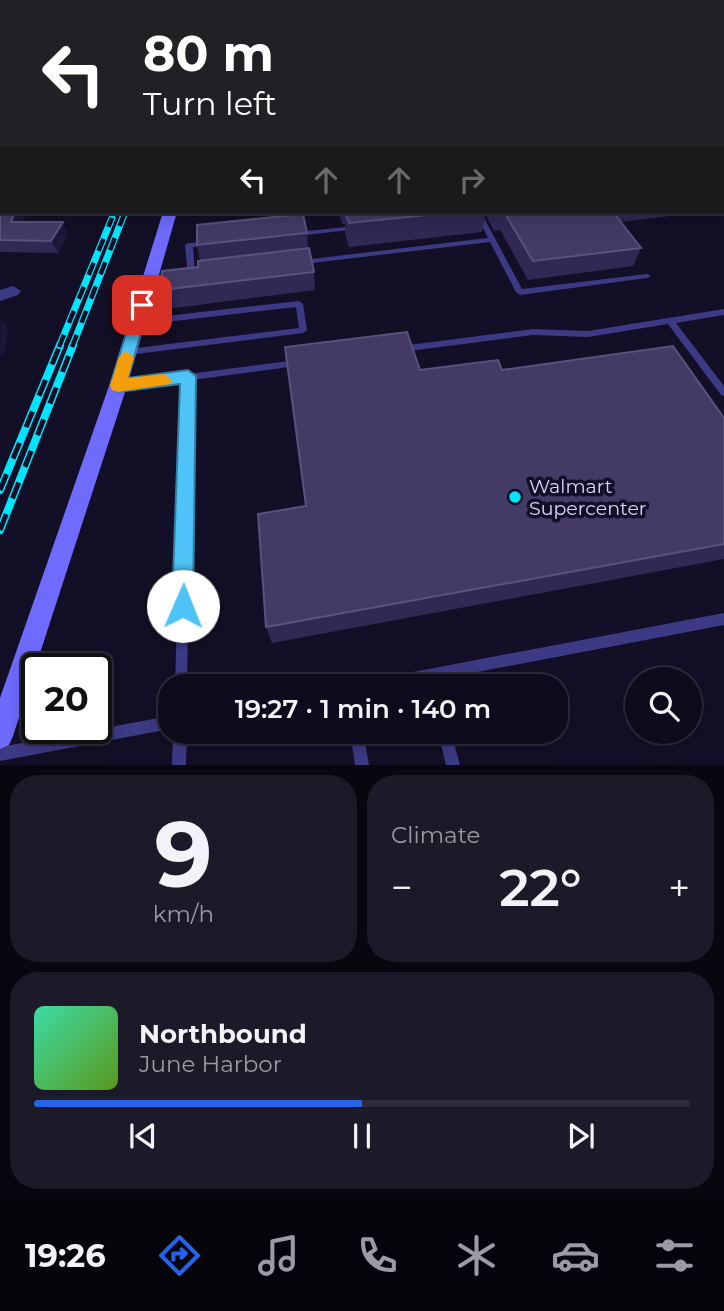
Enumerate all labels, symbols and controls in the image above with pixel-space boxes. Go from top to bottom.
text: 80 m [143,24,274,83]
icon: left [28,28,119,119]
text: Turn left [143,84,277,123]
icon: left [234,161,272,199]
icon: ahead [307,161,345,199]
icon: ahead [380,161,418,199]
icon: right [453,161,491,199]
pin [112,275,172,335]
icon: arrive [123,286,161,324]
place label: Walmart Supercenter [529,475,647,520]
marker: Walmart Supercenter [507,489,523,505]
position arrow [146,569,220,643]
speed limit sign: 20 [21,653,112,744]
map controls [625,667,702,744]
button: search [625,667,702,744]
text: 19:27 · 1 min · 140 m [235,693,491,725]
text: 9 [155,799,212,910]
text: Climate [391,821,480,849]
text: 22° [499,856,582,919]
text: − [391,864,413,911]
text: + [668,864,690,911]
text: km/h [153,900,214,928]
text: Northbound [139,1018,307,1050]
text: June Harbor [139,1050,282,1078]
icon: previous [124,1117,162,1155]
icon: pause [343,1117,381,1155]
icon: next [562,1117,600,1155]
icon: directions [155,1231,204,1280]
icon: music [254,1231,303,1280]
icon: phone [353,1231,402,1280]
icon: climate [452,1231,501,1280]
icon: car [551,1231,600,1280]
icon: filters [650,1231,699,1280]
text: 19:26 [25,1236,106,1275]

